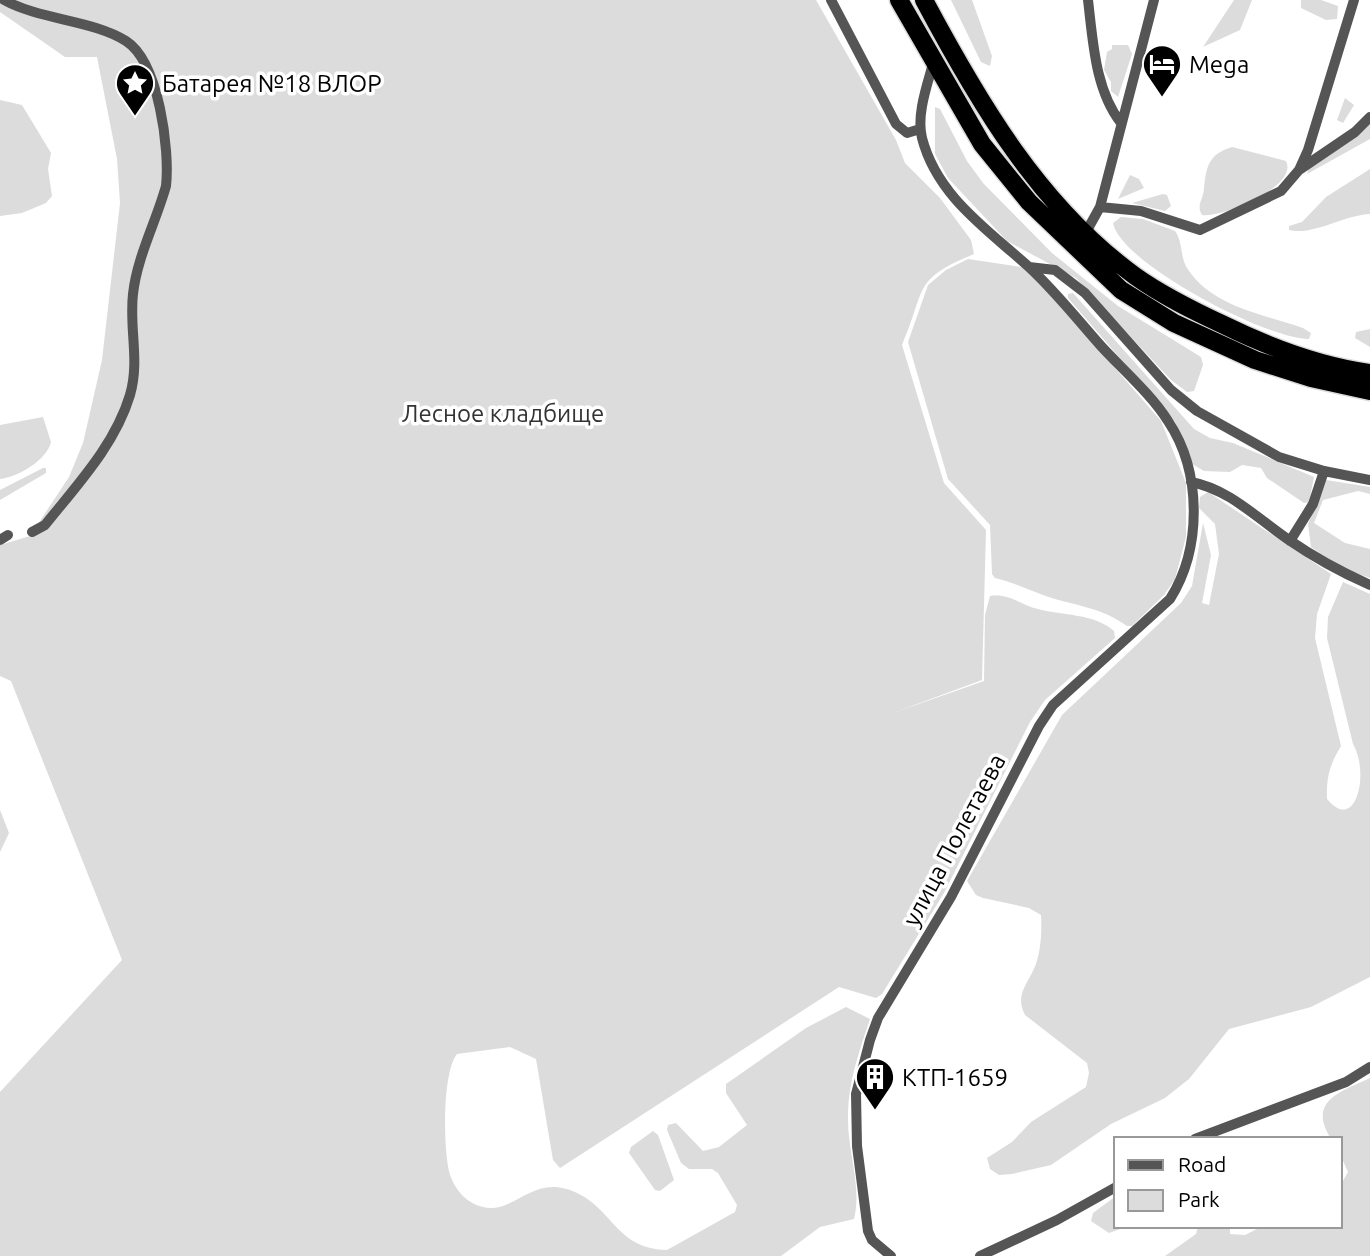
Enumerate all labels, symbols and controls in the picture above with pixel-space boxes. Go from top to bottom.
hotel icon: Mega [1141,43,1183,98]
place label: Mega [1189,51,1249,78]
place icon: Батарея №18 ВЛОР [114,62,156,117]
place label: Батарея №18 ВЛОР [162,70,382,97]
park label: Лесное кладбище [402,400,604,427]
street label: улица Полетаева [897,749,1011,931]
building icon: КТП-1659 [854,1056,896,1111]
place label: КТП-1659 [902,1064,1008,1091]
legend [1114,1137,1342,1228]
text: Road [1178,1152,1226,1176]
text: Park [1178,1187,1220,1211]

